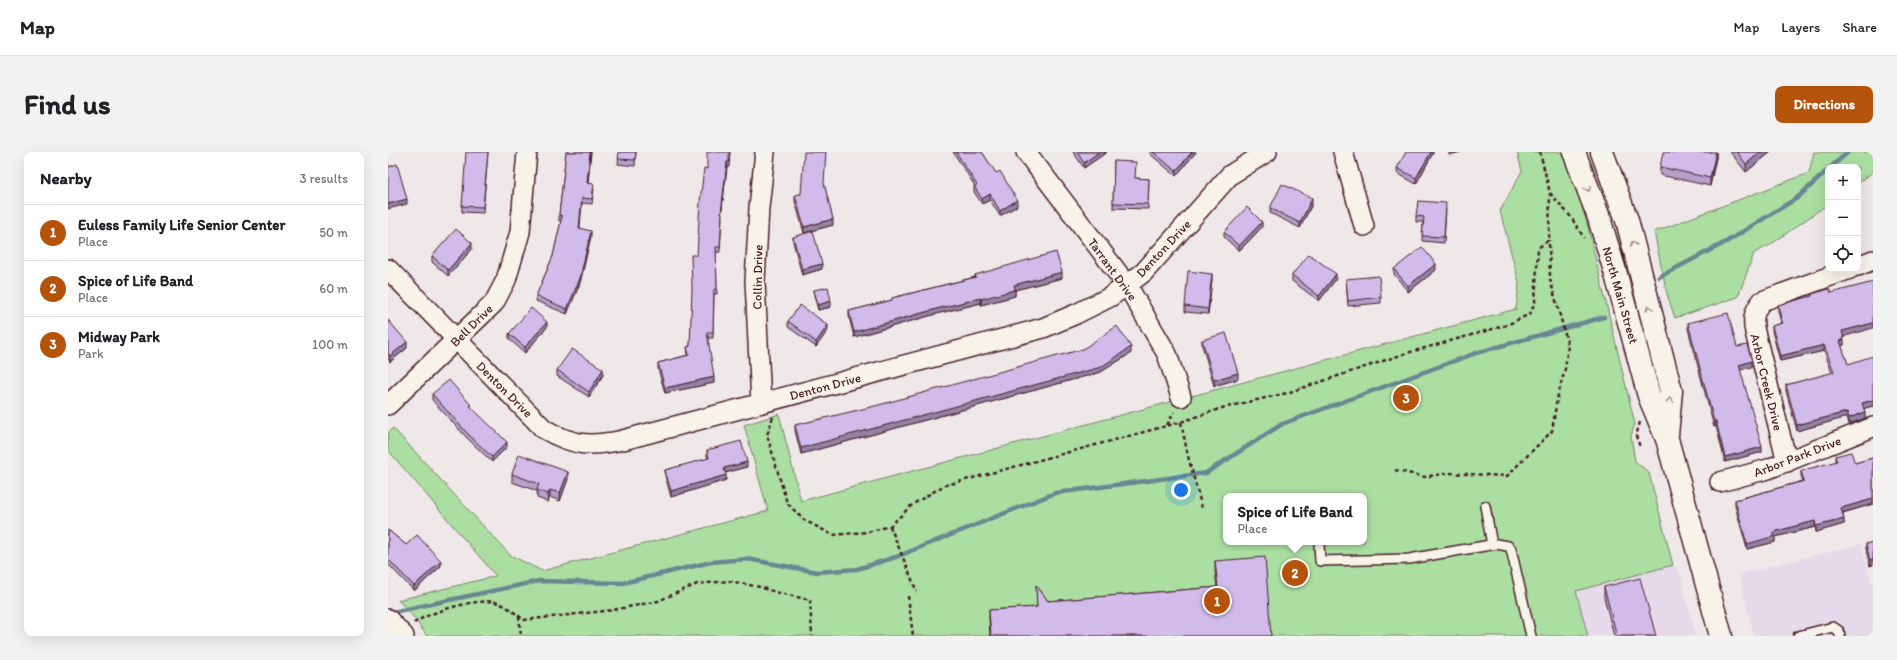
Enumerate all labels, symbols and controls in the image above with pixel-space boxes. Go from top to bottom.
text: Map [20,16,55,39]
text: Map [1734,19,1759,36]
text: Layers [1781,19,1820,36]
text: Share [1842,19,1877,36]
button: Directions [1775,86,1873,123]
text: Find us [24,87,111,121]
map controls [1825,164,1861,272]
button: + [1825,164,1861,200]
text: Nearby [40,168,92,188]
text: 3 results [299,171,348,186]
one-way arrow [1583,185,1591,192]
button: − [1825,200,1861,236]
text: Euless Family Life Senior Center [78,216,285,234]
street label: Denton Drive [1133,216,1194,280]
text: 1 [50,225,56,240]
text: 50 m [319,225,348,240]
text: Place [78,234,108,249]
street label: Tarrant Drive [1085,235,1140,303]
button: locate [1825,236,1861,272]
one-way arrow [1629,241,1637,247]
street label: Collin Drive [749,244,766,310]
street label: North Main Street [1599,245,1642,346]
text: Spice of Life Band [78,272,193,290]
text: 2 [50,281,56,296]
text: 60 m [319,281,348,296]
text: Place [78,290,108,305]
street label: Bell Drive [447,301,496,350]
one-way arrow [1645,305,1654,312]
text: Midway Park [78,328,160,346]
street label: Arbor Creek Drive [1747,332,1786,432]
text: 3 [49,337,57,352]
text: 100 m [312,337,348,352]
text: Park [78,346,104,361]
street label: Denton Drive [473,358,536,421]
street label: Denton Drive [788,370,862,403]
pin: 3 [1393,383,1419,413]
one-way arrow [1665,397,1674,403]
street label: Arbor Park Drive [1751,433,1843,480]
your location [1171,480,1191,500]
popup [1223,493,1367,545]
text: Spice of Life Band [1237,503,1353,521]
text: Place [1237,521,1267,536]
pin: 2 [1282,558,1308,588]
pin: 1 [1204,586,1230,616]

